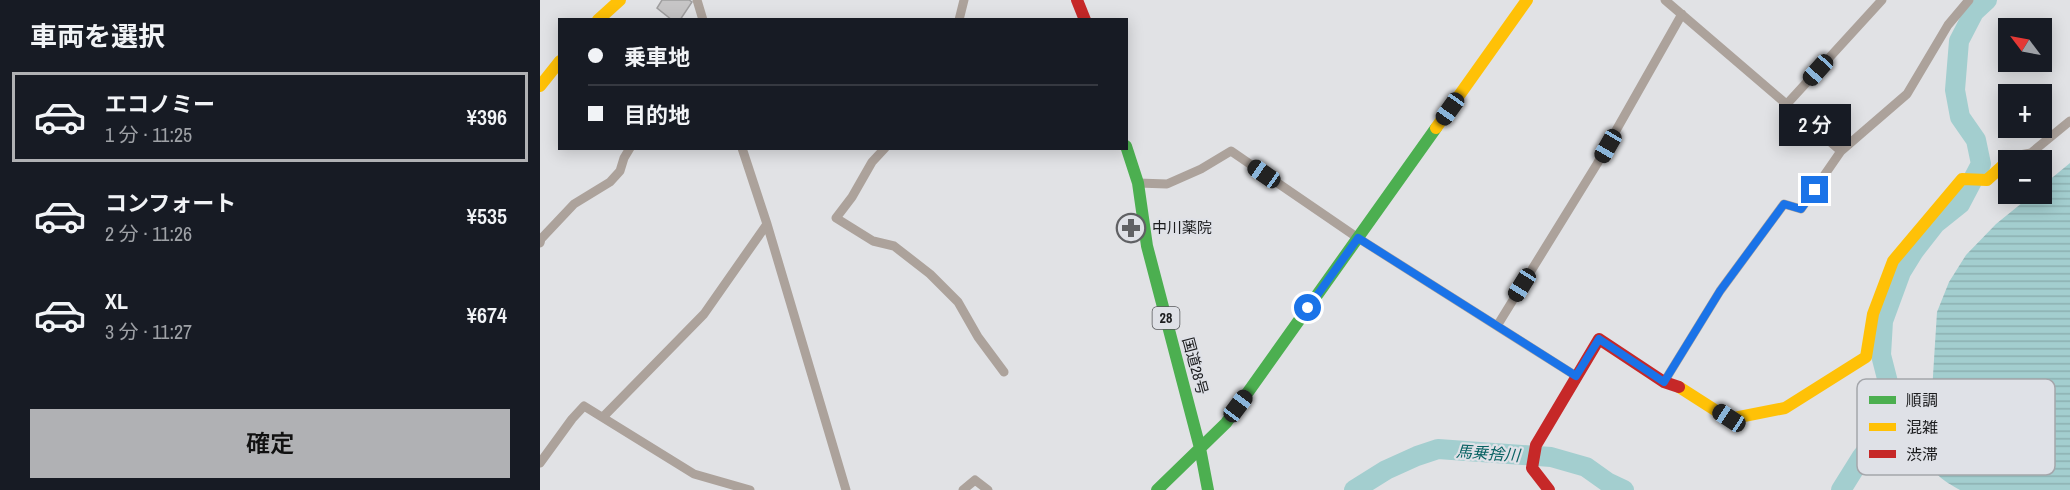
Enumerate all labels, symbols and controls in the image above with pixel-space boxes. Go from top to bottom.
text: 車両を選択 [30,18,165,54]
north arrow [1998,18,2052,72]
map controls [1998,18,2052,204]
text: 乗車地 [624,42,690,72]
car [1799,51,1837,89]
button: + [1998,84,2052,138]
text: エコノミー [105,89,215,119]
car [1432,89,1468,129]
icon: car [33,90,87,144]
text: 目的地 [624,100,690,130]
text: ¥396 [467,102,507,132]
callout: 2 分 [1779,103,1851,145]
text: 2 分 [1798,111,1832,138]
text: 1 分 · 11:25 [105,121,192,148]
car [1591,126,1625,166]
button: − [1998,150,2052,204]
car [1244,156,1284,192]
route end [1801,176,1828,203]
text: コンフォート [105,188,236,218]
icon: car [33,189,87,243]
text: ¥535 [467,201,507,231]
pharmacy icon: 中川薬院 [1115,212,1147,244]
place label: 中川薬院 [1152,217,1212,238]
text: 2 分 · 11:26 [105,220,192,247]
car [1505,265,1539,305]
text: XL [105,286,128,316]
icon: car [33,288,87,342]
route start [1294,294,1321,321]
text: ¥674 [467,300,507,330]
road number: 28 [1152,307,1180,329]
text: 3 分 · 11:27 [105,318,192,345]
street label: 国道28号 [1178,335,1213,397]
legend [1857,379,2055,475]
car [1220,386,1256,426]
text: 順調 [1906,389,1938,411]
car [1709,401,1749,435]
button: 確定 [30,409,510,478]
text: 混雑 [1906,416,1938,438]
water label: 馬乗捨川 [1455,440,1523,466]
text: 渋滞 [1906,443,1938,465]

